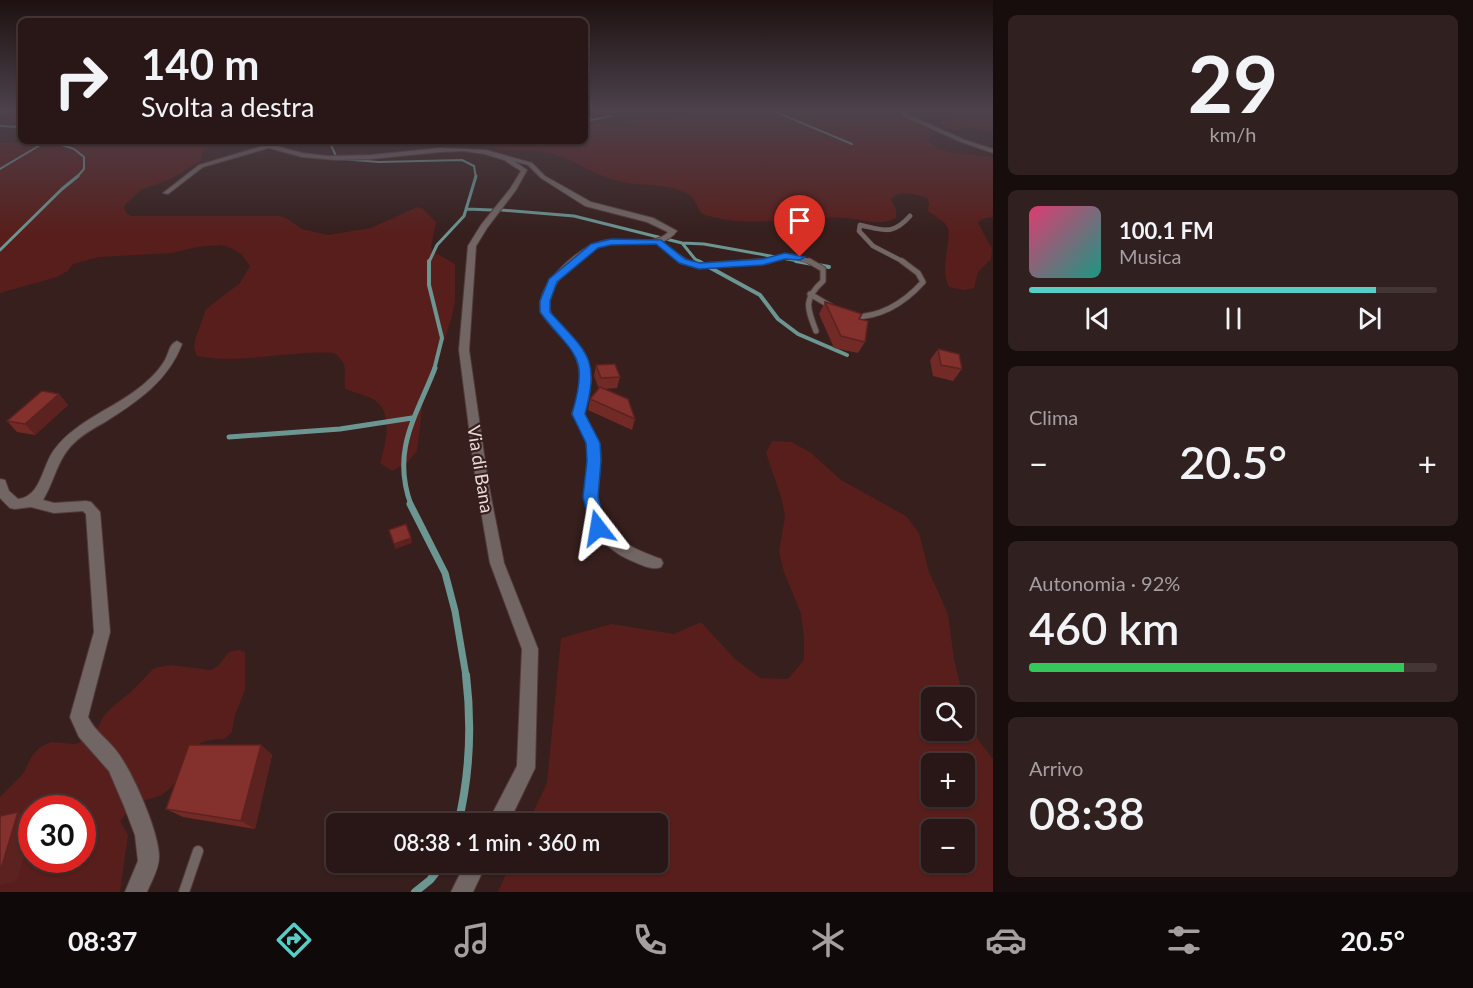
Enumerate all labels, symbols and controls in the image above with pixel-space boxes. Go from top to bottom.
text: 29 [1188,36,1278,130]
text: 140 m [141,39,259,89]
icon: right [42,42,120,120]
text: Svolta a destra [141,90,314,123]
text: km/h [1210,122,1256,146]
pin [774,195,825,257]
icon: arrive [783,204,816,237]
text: 100.1 FM [1119,217,1214,244]
text: Musica [1119,244,1182,268]
icon: previous [1081,302,1114,335]
icon: pause [1217,302,1250,335]
icon: next [1353,302,1386,335]
text: Clima [1029,405,1078,429]
street label: Via di Bana [463,424,499,514]
text: 20.5° [1179,435,1287,489]
text: − [1029,443,1048,483]
text: + [1418,443,1437,483]
position arrow [566,496,630,560]
text: Autonomia · 92% [1029,571,1180,595]
text: 460 km [1029,601,1179,655]
map controls [921,687,975,873]
button: search [921,687,975,741]
button: + [921,753,975,807]
text: Arrivo [1029,756,1083,780]
text: 08:38 [1029,786,1145,840]
speed limit sign: 30 [18,795,96,873]
button: − [921,819,975,873]
text: 08:38 · 1 min · 360 m [394,829,600,856]
icon: directions [273,919,315,961]
icon: music [451,919,493,961]
icon: phone [629,919,671,961]
icon: climate [807,919,849,961]
icon: car [985,919,1027,961]
icon: filters [1163,919,1205,961]
text: 08:37 [68,924,138,957]
text: 20.5° [1340,924,1405,957]

